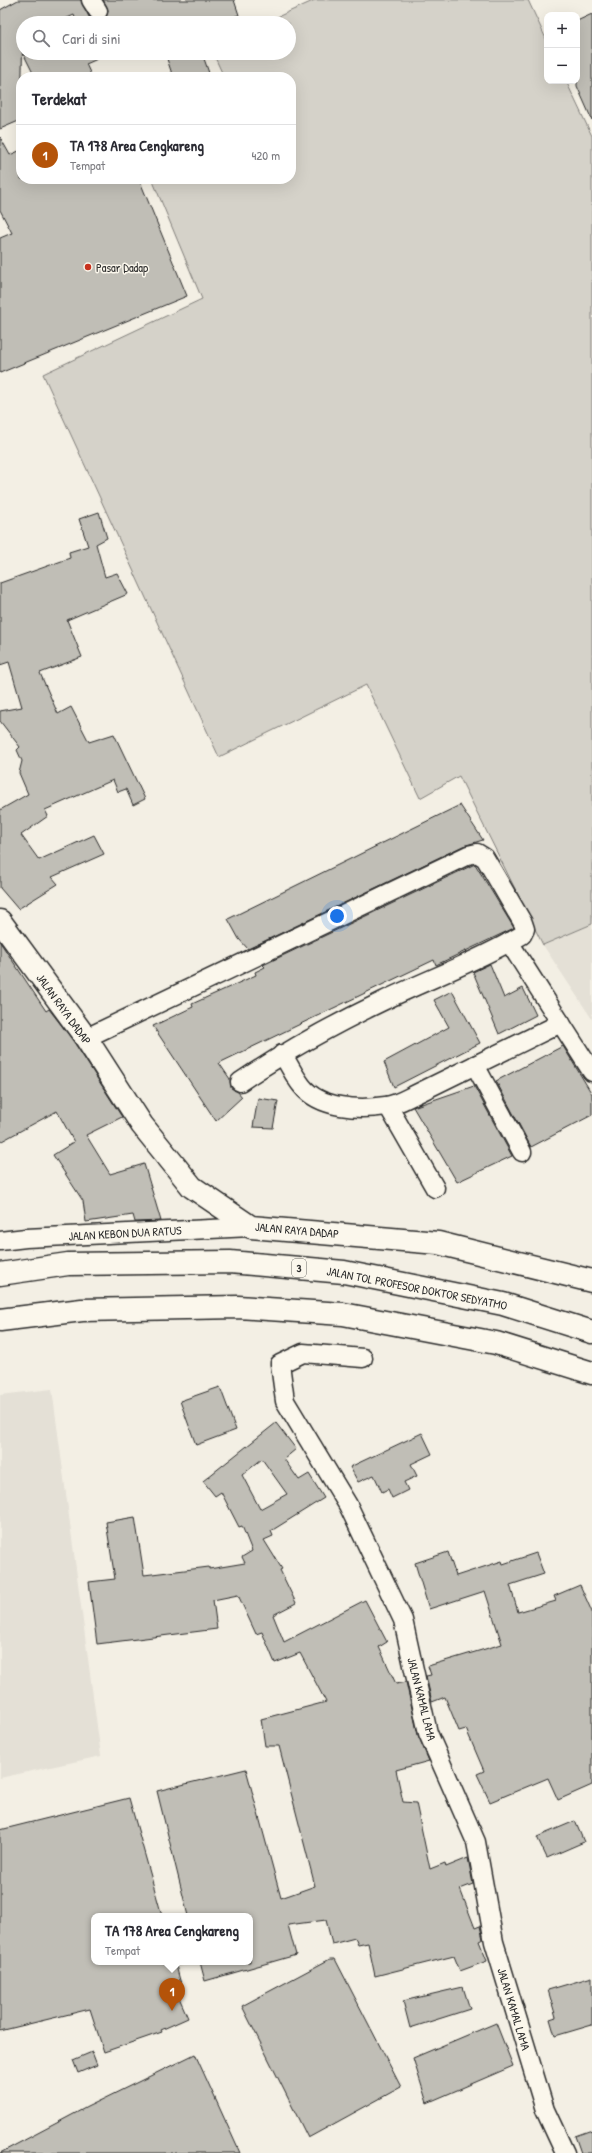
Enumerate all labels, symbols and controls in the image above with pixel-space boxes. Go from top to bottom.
map controls [544,12,580,84]
button: + [544,12,580,48]
search box [16,16,296,60]
icon: search [30,27,52,49]
text: Cari di sini [62,28,121,49]
button: − [544,48,580,84]
text: Terdekat [32,87,86,110]
text: TA 178 Area Cengkareng [70,135,204,156]
text: 1 [43,146,47,164]
text: 420 m [251,146,280,164]
text: Tempat [70,156,105,174]
place label: Pasar Dadap [96,259,148,276]
marker: Pasar Dadap [83,262,93,272]
your location [327,906,347,926]
street label: JALAN RAYA DADAP [32,970,96,1048]
street label: JALAN RAYA DADAP [254,1218,340,1242]
street label: JALAN KEBON DUA RATUS [68,1222,182,1244]
road number: 3 [292,1259,306,1277]
street label: JALAN TOL PROFESOR DOKTOR SEDYATMO [325,1262,509,1314]
street label: JALAN KAMAL LAMA [403,1655,441,1743]
popup [91,1913,253,1965]
text: TA 178 Area Cengkareng [105,1920,239,1941]
text: Tempat [105,1941,140,1959]
street label: JALAN KAMAL LAMA [493,1966,535,2052]
pin: 1 [159,1978,185,2011]

